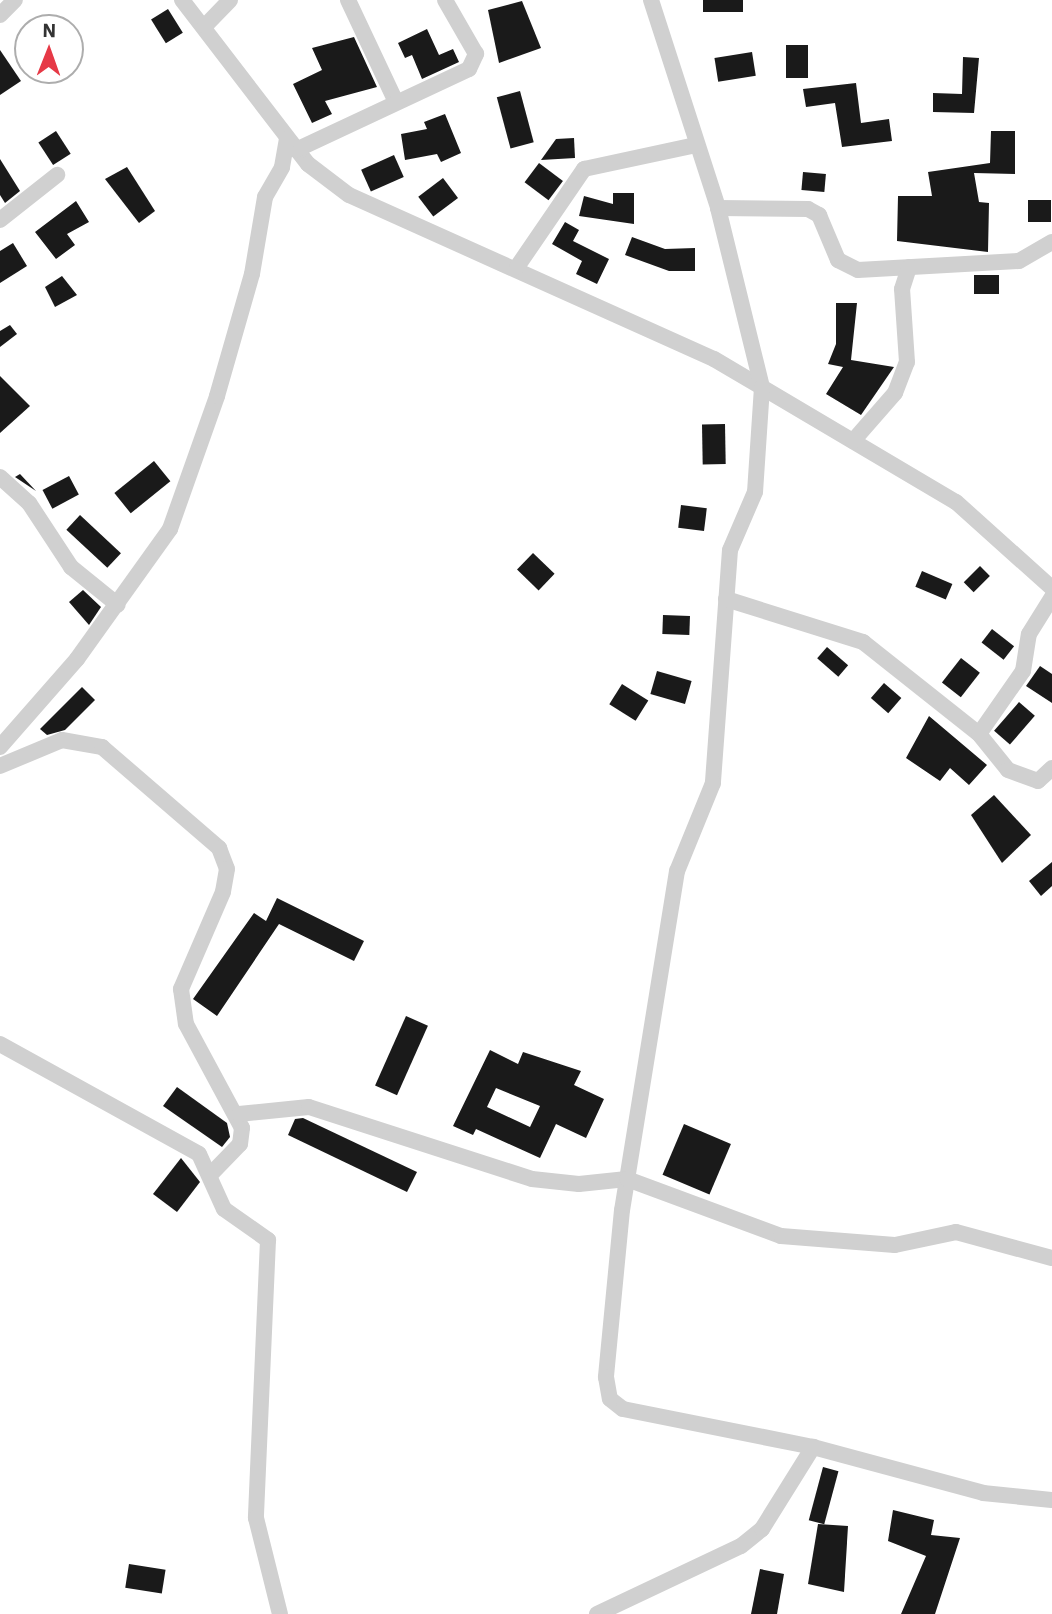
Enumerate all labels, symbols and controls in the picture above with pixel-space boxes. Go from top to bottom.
north arrow [14,14,84,84]
text: N [42,18,56,42]

